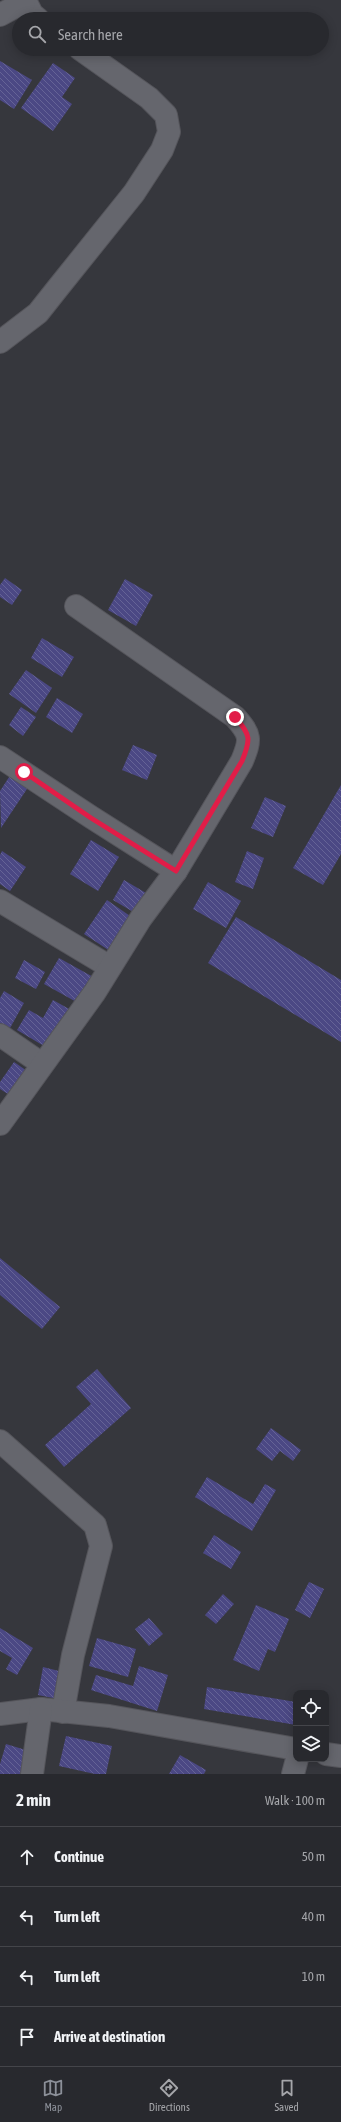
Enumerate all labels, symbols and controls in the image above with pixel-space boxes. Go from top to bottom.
search box [12,12,329,56]
icon: search [26,23,48,45]
text: Search here [58,26,123,43]
route end [226,708,244,726]
route start [15,763,33,781]
map controls [293,1690,329,1762]
button: locate [293,1690,329,1726]
button: layers [293,1726,329,1762]
text: 2 min [16,1790,51,1810]
text: Walk · 100 m [265,1793,325,1808]
icon: ahead [16,1846,38,1868]
text: Continue [54,1848,104,1865]
text: 50 m [302,1849,325,1864]
icon: left [16,1906,38,1928]
text: Turn left [54,1908,100,1925]
text: 40 m [302,1909,325,1924]
icon: left [16,1966,38,1988]
text: Turn left [54,1968,100,1985]
text: 10 m [302,1969,325,1984]
icon: arrive [16,2026,38,2048]
text: Arrive at destination [54,2028,165,2045]
tab: Map [42,2077,64,2113]
tab: Directions [149,2077,190,2113]
tab: Saved [274,2077,299,2113]

